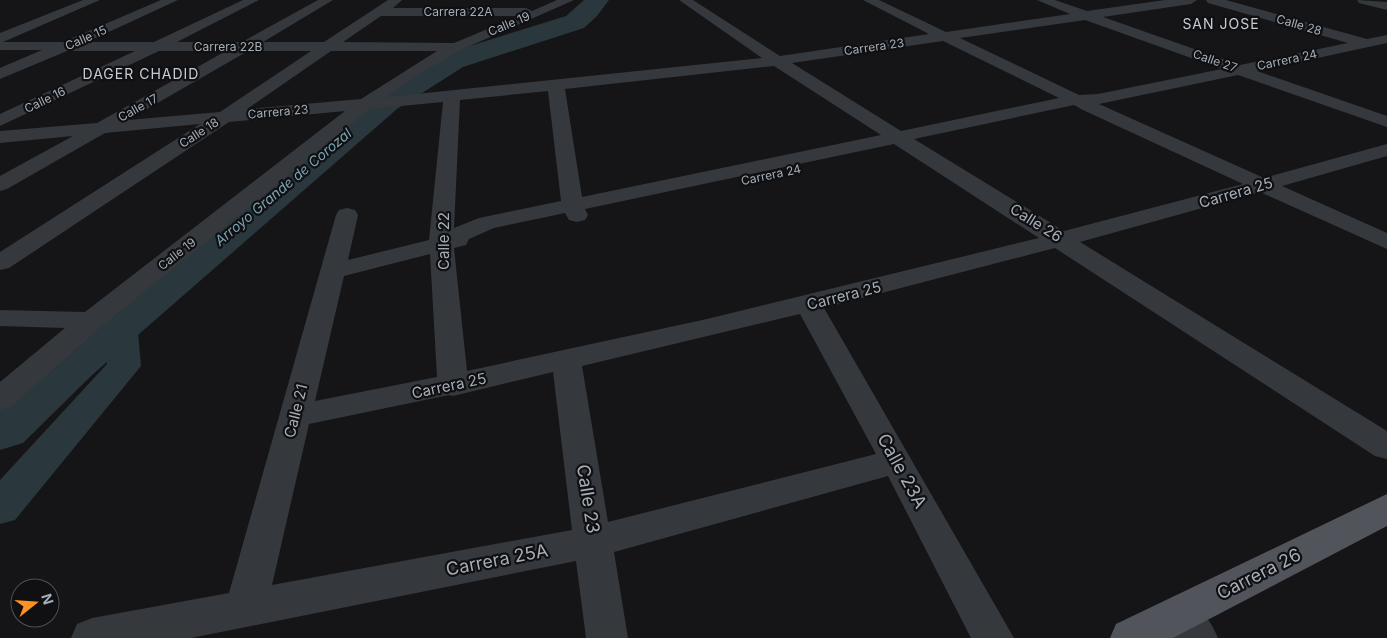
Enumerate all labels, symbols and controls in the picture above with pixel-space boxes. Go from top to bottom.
street label: Carrera 22A [423,4,493,19]
street label: Calle 19 [486,8,532,39]
street label: Calle 28 [1275,11,1324,38]
district label: SAN JOSE [1182,15,1260,32]
street label: Calle 15 [63,22,109,53]
street label: Carrera 23 [843,35,905,58]
street label: Carrera 22B [194,39,262,54]
street label: Calle 27 [1191,46,1239,75]
street label: Carrera 24 [1255,46,1319,73]
district label: DAGER CHADID [83,65,199,82]
street label: Calle 16 [22,83,68,116]
street label: Calle 17 [115,90,161,125]
street label: Carrera 23 [247,101,309,122]
street label: Calle 18 [176,114,221,151]
water label: Arroyo Grande de Corozal [210,124,355,249]
street label: Carrera 24 [739,161,803,188]
street label: Carrera 25 [1197,173,1275,212]
street label: Calle 26 [1007,199,1066,246]
street label: Calle 22 [434,212,453,270]
street label: Calle 19 [155,234,199,273]
street label: Carrera 25 [805,277,883,314]
street label: Carrera 25 [410,368,488,403]
street label: Calle 21 [280,382,311,440]
street label: Calle 23A [873,430,932,512]
street label: Calle 23 [573,463,604,535]
street label: Carrera 25A [444,539,550,580]
street label: Carrera 26 [1213,543,1304,604]
north arrow [10,578,60,628]
text: N [38,591,58,607]

